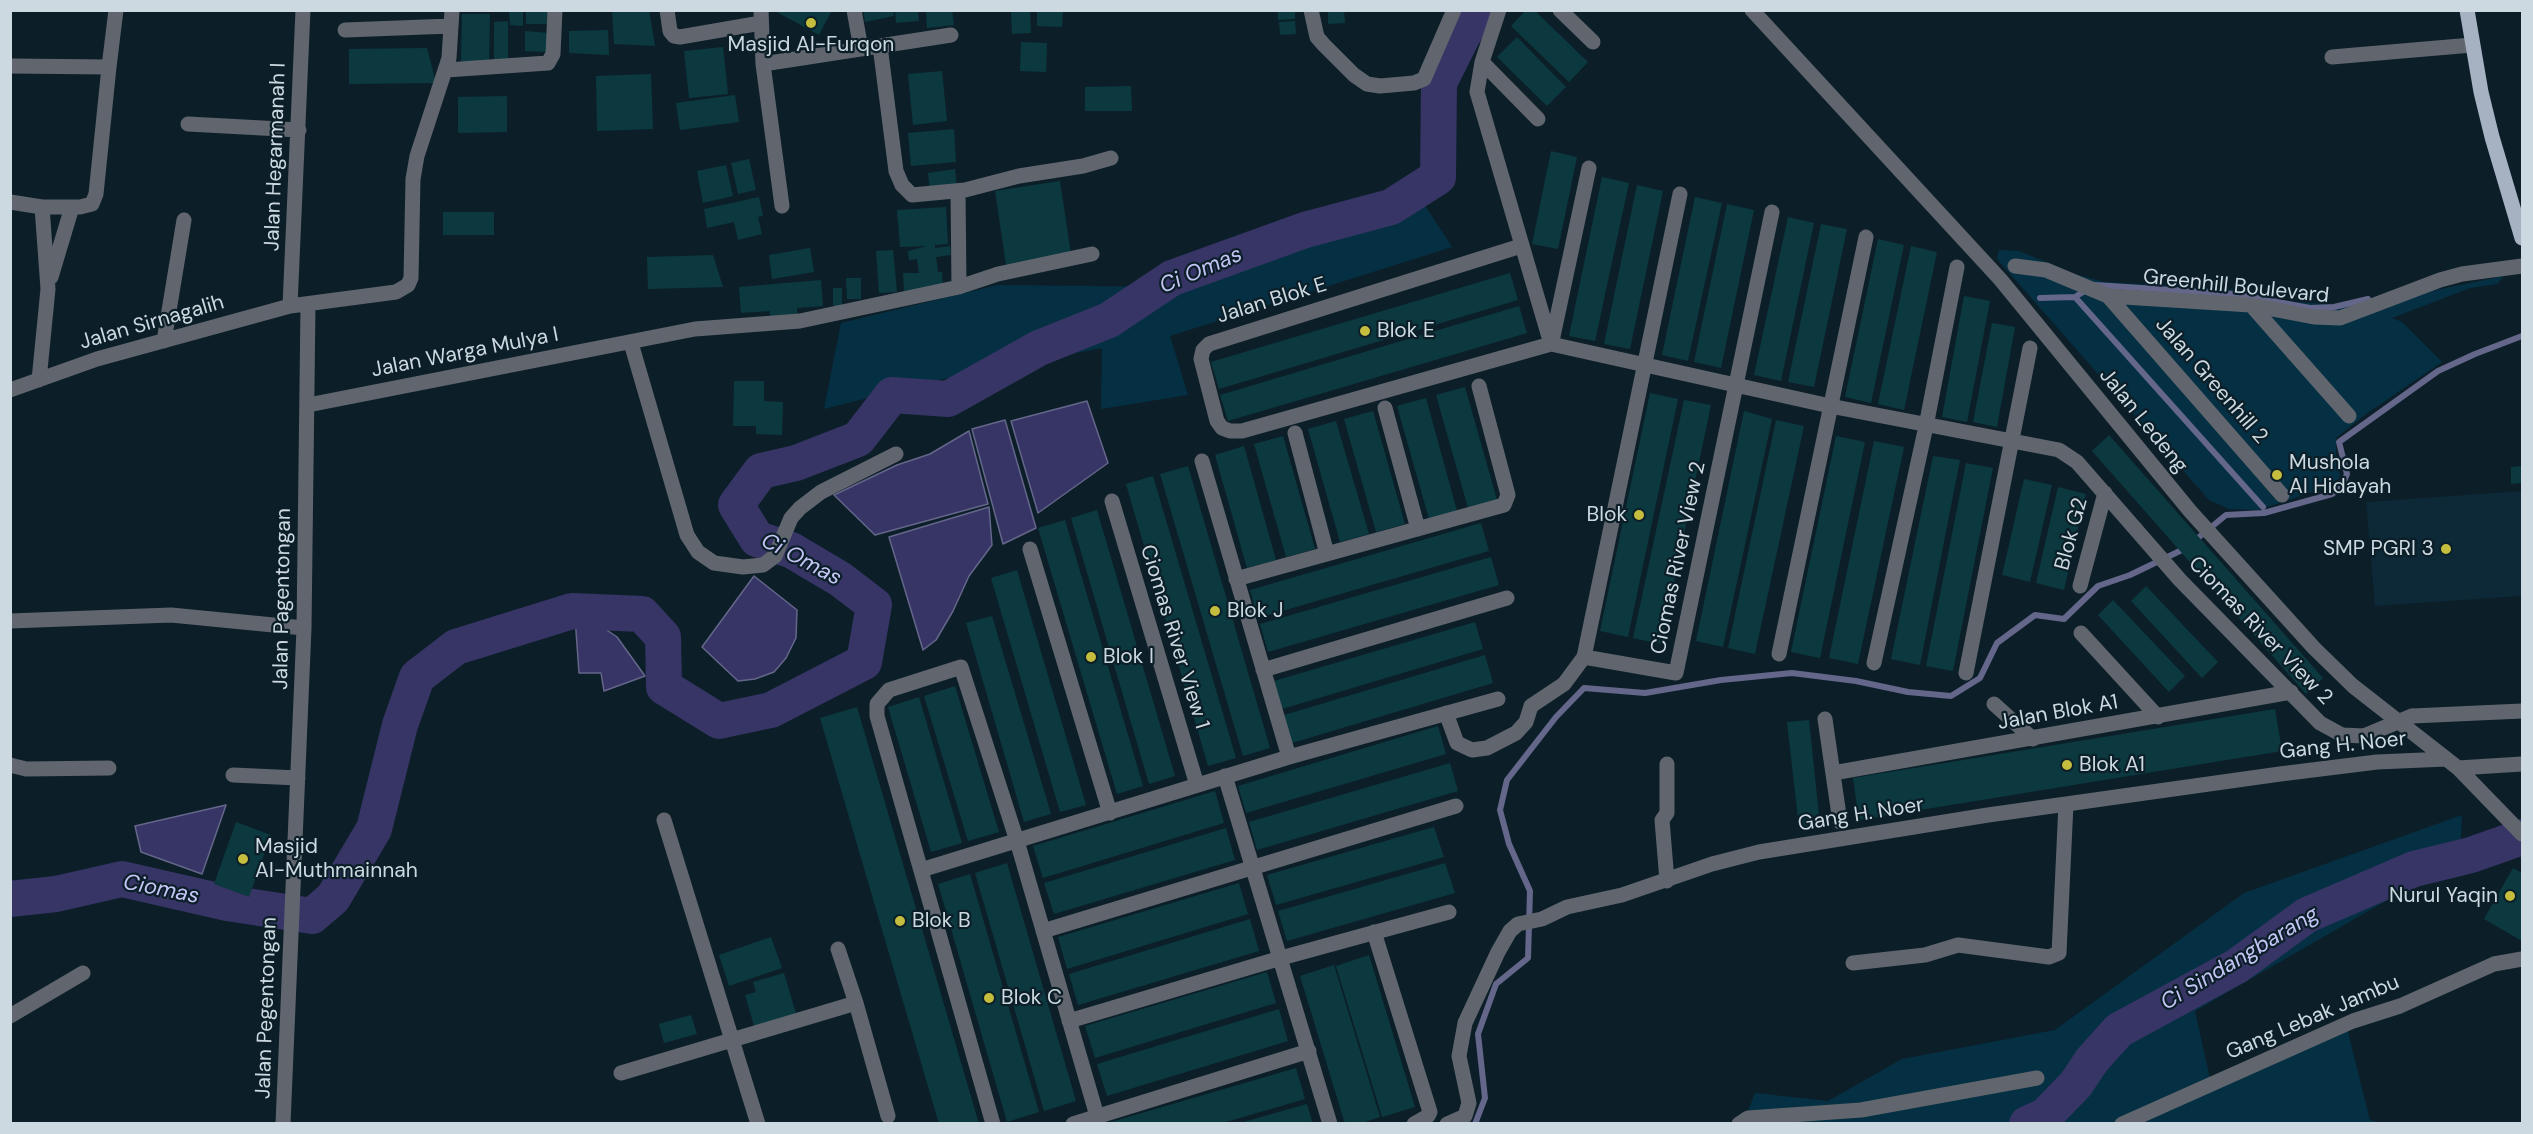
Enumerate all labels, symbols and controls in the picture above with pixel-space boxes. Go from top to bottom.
marker: Masjid Al-Furqon [804,16,818,30]
place label: Masjid Al-Furqon [728,32,894,58]
street label: Jalan Hegarmanah I [260,62,292,252]
water label: Ci Omas [1156,242,1246,300]
street label: Greenhill Boulevard [2142,265,2330,309]
street label: Jalan Blok E [1214,272,1330,330]
street label: Jalan Sirnagalih [77,290,227,356]
street label: Jalan Greenhill 2 [2149,313,2273,449]
place label: Blok E [1377,318,1435,344]
street label: Jalan Warga Mulya I [369,323,561,383]
marker: Blok E [1358,324,1372,338]
street label: Jalan Ledeng [2093,364,2193,478]
place label: Mushola Al Hidayah [2289,450,2391,500]
street label: Ciomas River View 2 [1646,459,1712,657]
marker: Mushola Al Hidayah [2270,468,2284,482]
street label: Blok G2 [2050,495,2094,573]
place label: Blok [1587,502,1627,528]
street label: Jalan Pagentongan [269,508,297,690]
marker: Blok [1632,508,1646,522]
water label: Ci Omas [756,528,846,592]
place label: SMP PGRI 3 [2323,536,2434,562]
street label: Ciomas River View 1 [1134,542,1214,732]
marker: SMP PGRI 3 [2439,542,2453,556]
street label: Ciomas River View 2 [2183,552,2337,710]
place label: Blok J [1227,598,1283,624]
marker: Blok J [1208,604,1222,618]
place label: Blok I [1103,644,1154,670]
marker: Blok I [1084,650,1098,664]
street label: Jalan Blok A1 [1996,690,2120,736]
street label: Gang H. Noer [2278,727,2408,765]
place label: Blok A1 [2079,752,2145,778]
marker: Blok A1 [2060,758,2074,772]
street label: Gang H. Noer [1796,793,1926,837]
place label: Masjid Al-Muthmainnah [255,834,418,884]
marker: Masjid Al-Muthmainnah [236,852,250,866]
water label: Ciomas [121,870,201,910]
place label: Nurul Yaqin [2389,883,2498,909]
marker: Nurul Yaqin [2503,889,2517,903]
water label: Ci Sindangbarang [2156,901,2324,1017]
place label: Blok B [912,908,971,934]
marker: Blok B [893,914,907,928]
street label: Jalan Pegentongan [251,917,283,1099]
street label: Gang Lebak Jambu [2223,970,2403,1066]
place label: Blok C [1001,985,1062,1011]
marker: Blok C [982,991,996,1005]

